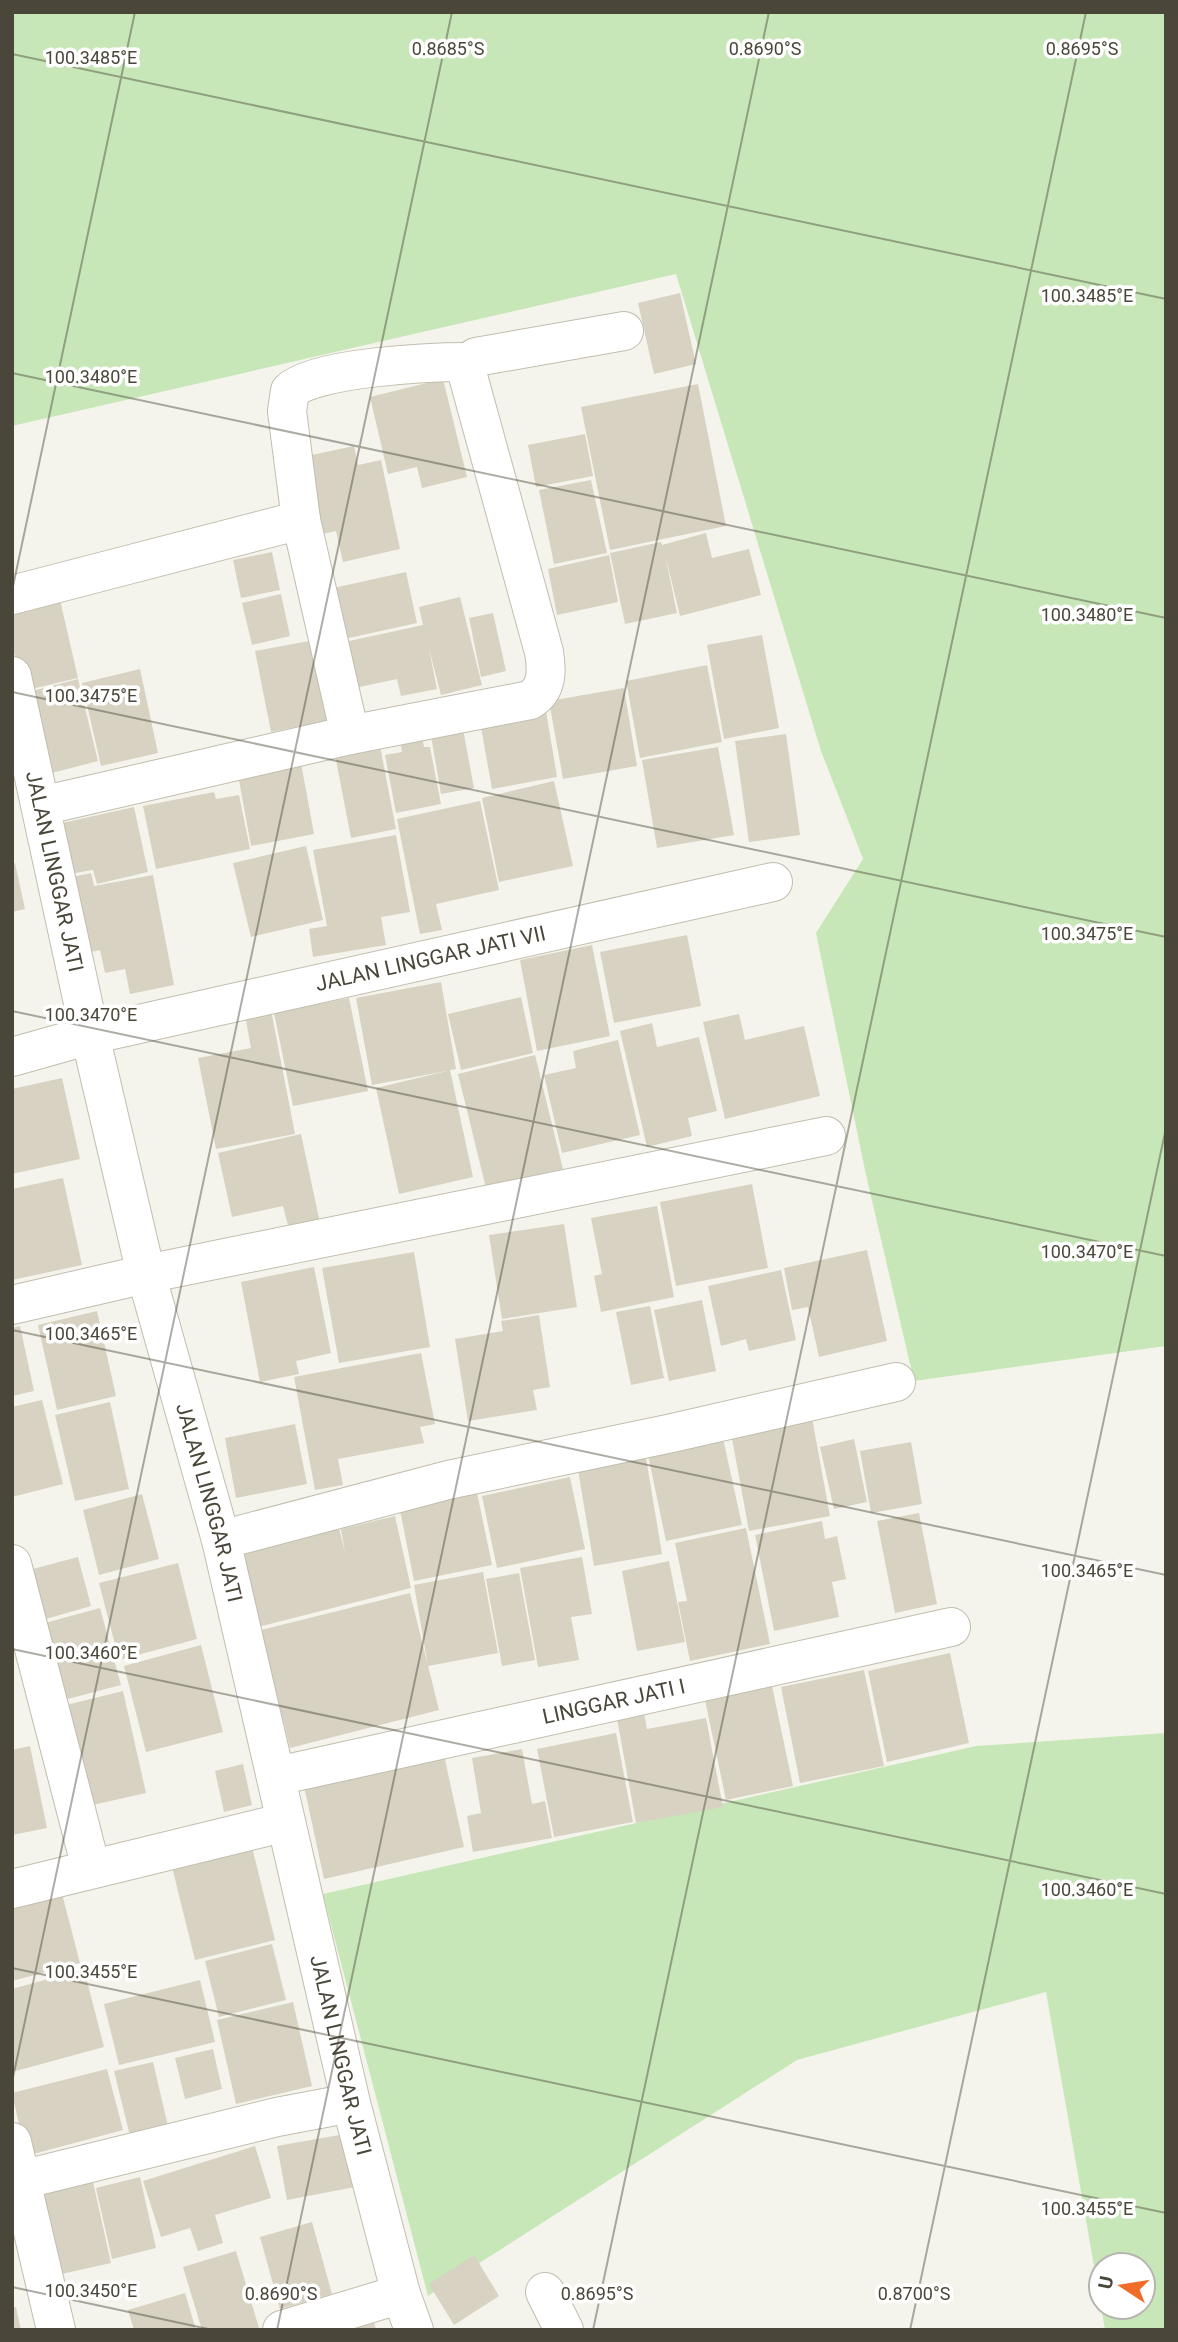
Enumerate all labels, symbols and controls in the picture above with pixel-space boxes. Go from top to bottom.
text: 0.8685°S [412,38,485,59]
text: 0.8690°S [729,38,802,59]
text: 0.8695°S [1046,38,1119,59]
text: 100.3485°E [45,47,137,68]
text: 100.3485°E [1041,285,1133,306]
text: 100.3480°E [45,366,137,387]
text: 100.3480°E [1041,604,1133,625]
text: 100.3475°E [45,685,137,706]
street label: JALAN LINGGAR JATI [21,769,88,974]
street label: JALAN LINGGAR JATI VII [313,921,548,996]
text: 100.3475°E [1041,923,1133,944]
text: 100.3470°E [45,1004,137,1025]
text: 100.3470°E [1041,1241,1133,1262]
text: 100.3465°E [45,1323,137,1344]
street label: JALAN LINGGAR JATI [171,1400,247,1604]
text: 100.3465°E [1041,1560,1133,1581]
text: 100.3460°E [45,1642,137,1663]
street label: LINGGAR JATI I [540,1674,687,1729]
text: 100.3460°E [1041,1879,1133,1900]
street label: JALAN LINGGAR JATI [305,1953,376,2158]
text: 100.3455°E [45,1961,137,1982]
text: 100.3455°E [1041,2198,1133,2219]
north arrow [1087,2251,1157,2321]
text: U [1093,2274,1118,2291]
text: 100.3450°E [45,2280,137,2301]
text: 0.8690°S [245,2283,318,2304]
text: 0.8695°S [561,2283,634,2304]
text: 0.8700°S [878,2283,951,2304]

